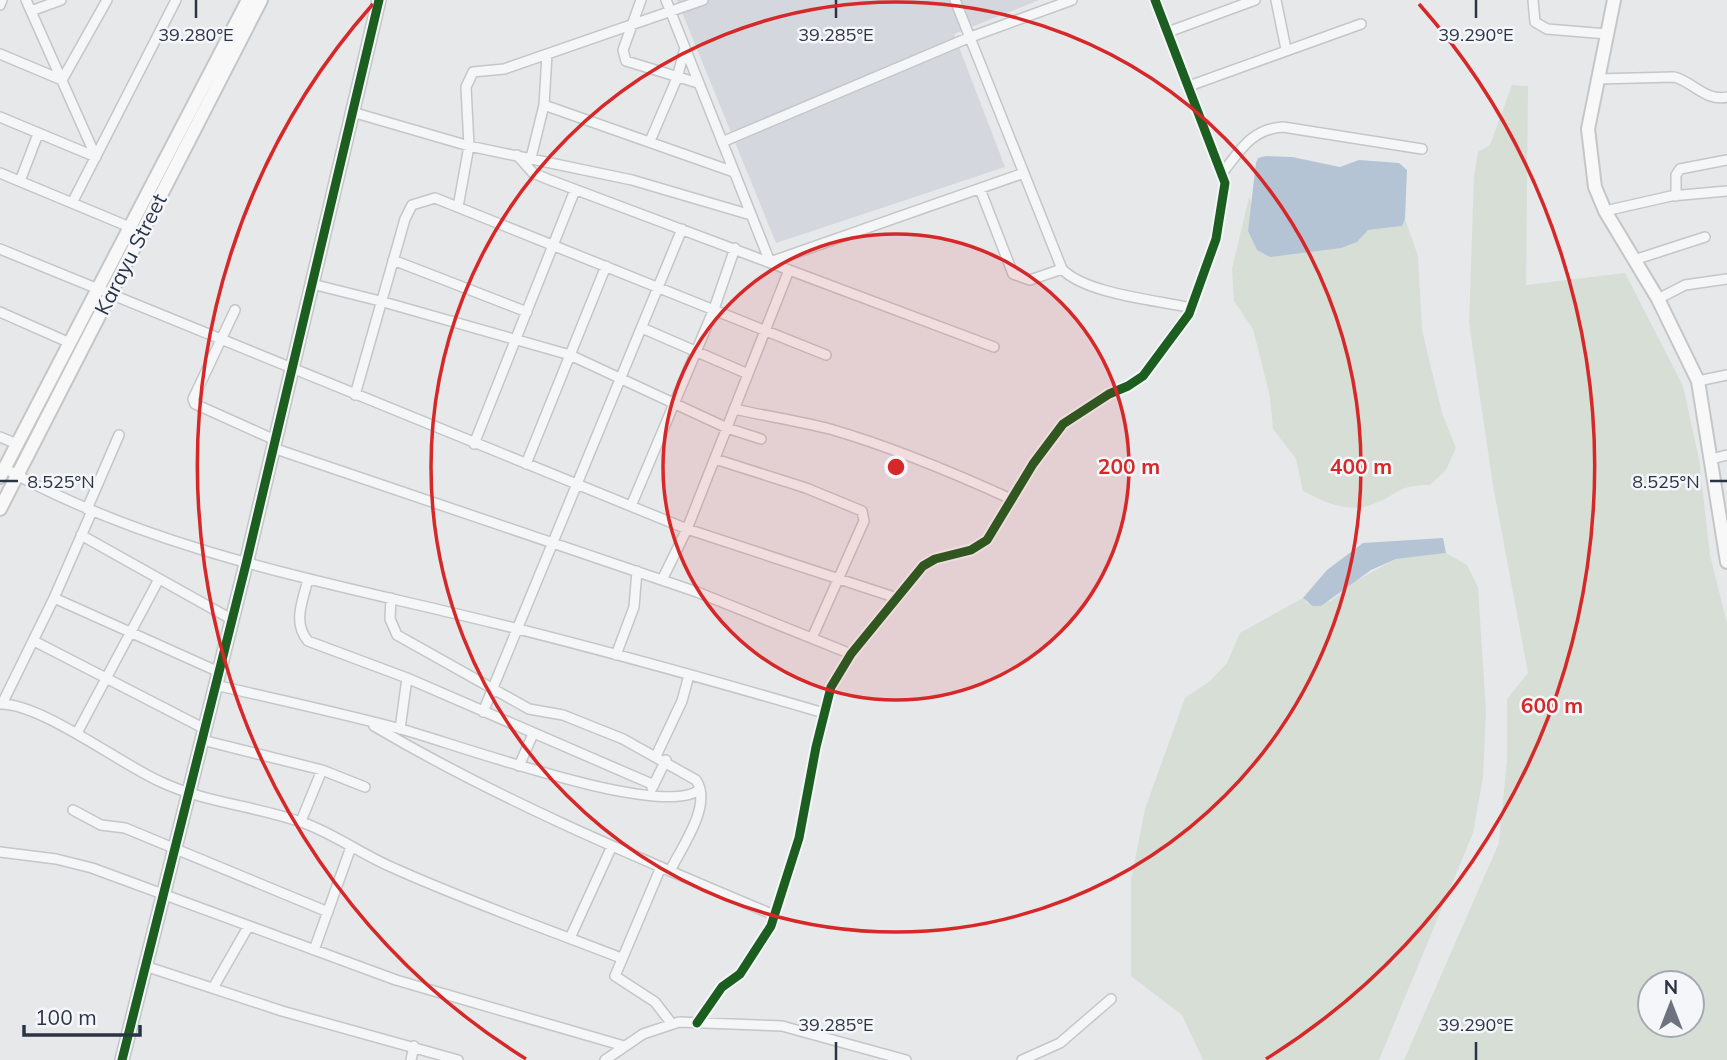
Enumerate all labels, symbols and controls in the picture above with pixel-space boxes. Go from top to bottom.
text: 39.280°E [158,23,234,46]
text: 39.285°E [798,23,874,46]
text: 39.290°E [1438,23,1514,46]
street label: Karayu Street [88,189,172,319]
text: 200 m [1098,453,1160,479]
text: 400 m [1330,453,1392,479]
centre of rings [884,455,908,479]
text: 8.525°N [27,470,95,493]
text: 8.525°N [1632,470,1700,493]
text: 600 m [1521,692,1583,718]
north arrow [1636,969,1706,1039]
text: N [1664,975,1678,999]
scale bar [24,993,140,1038]
text: 100 m [35,1004,97,1030]
text: 39.285°E [798,1013,874,1036]
text: 39.290°E [1438,1013,1514,1036]

